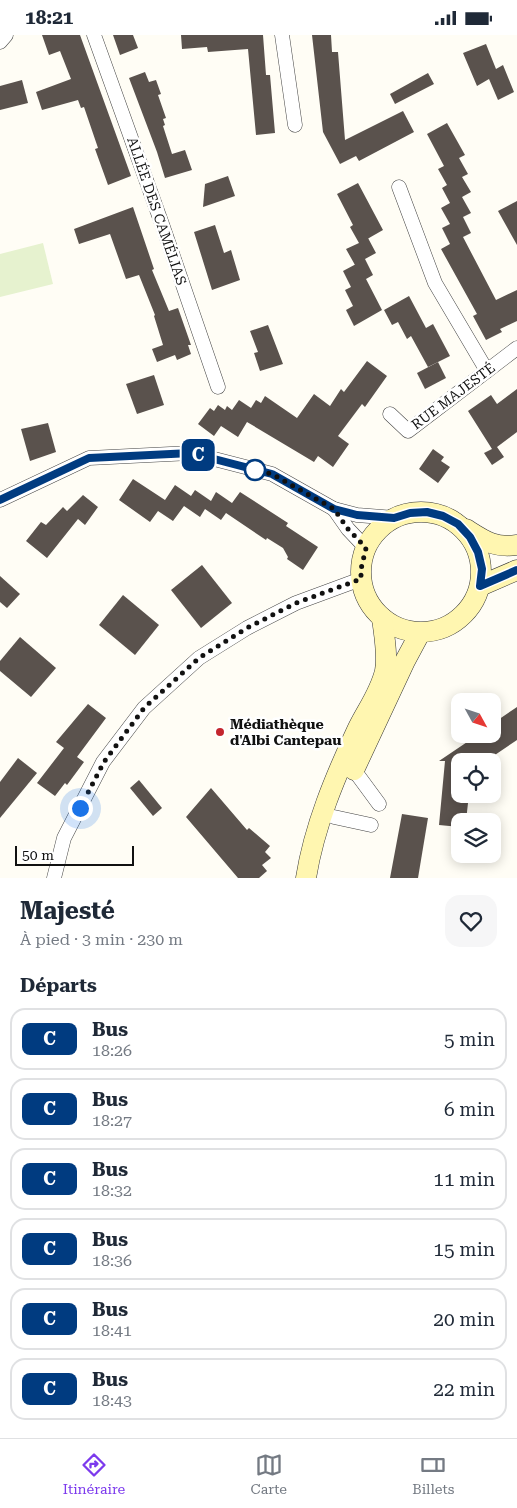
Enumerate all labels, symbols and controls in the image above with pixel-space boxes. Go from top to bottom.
text: 18:21 [25,6,74,29]
street label: ALLÉE DES CAMÉLIAS [124,135,190,287]
street label: RUE MAJESTÉ [408,359,498,433]
line badge: C [182,439,214,471]
text: C [192,444,204,465]
unlabelled marker [244,459,266,481]
north arrow [451,693,501,743]
map controls [451,693,501,863]
place label: Médiathèque d'Albi Cantepau [230,716,341,748]
marker: Médiathèque d'Albi Cantepau [214,726,226,738]
button: locate [451,753,501,803]
your location [68,796,93,821]
button: layers [451,813,501,863]
scale bar [15,843,134,866]
text: 50 m [22,847,54,863]
button: heart [445,895,497,947]
text: Majesté [20,897,115,925]
text: À pied · 3 min · 230 m [20,930,183,949]
text: Départs [20,974,97,997]
text: Bus [92,1018,128,1041]
text: C [43,1028,56,1049]
text: 5 min [444,1028,495,1051]
text: 18:26 [92,1041,132,1060]
text: Bus [92,1088,128,1111]
text: C [43,1098,56,1119]
text: 6 min [444,1098,495,1121]
text: 18:27 [92,1111,132,1130]
text: Bus [92,1158,128,1181]
text: C [43,1168,56,1189]
text: 11 min [433,1168,495,1191]
text: 18:32 [92,1181,132,1200]
text: Bus [92,1228,128,1251]
text: C [43,1238,56,1259]
text: 15 min [433,1238,495,1261]
text: 18:36 [92,1251,132,1270]
text: Bus [92,1298,128,1321]
text: C [43,1308,56,1329]
text: 20 min [433,1308,495,1331]
text: 18:41 [92,1321,132,1340]
text: Bus [92,1368,128,1391]
text: C [43,1378,56,1399]
text: 22 min [433,1378,495,1401]
text: 18:43 [92,1391,132,1410]
tab: Itinéraire [63,1451,125,1497]
tab: Carte [251,1451,287,1497]
tab: Billets [412,1451,454,1497]

